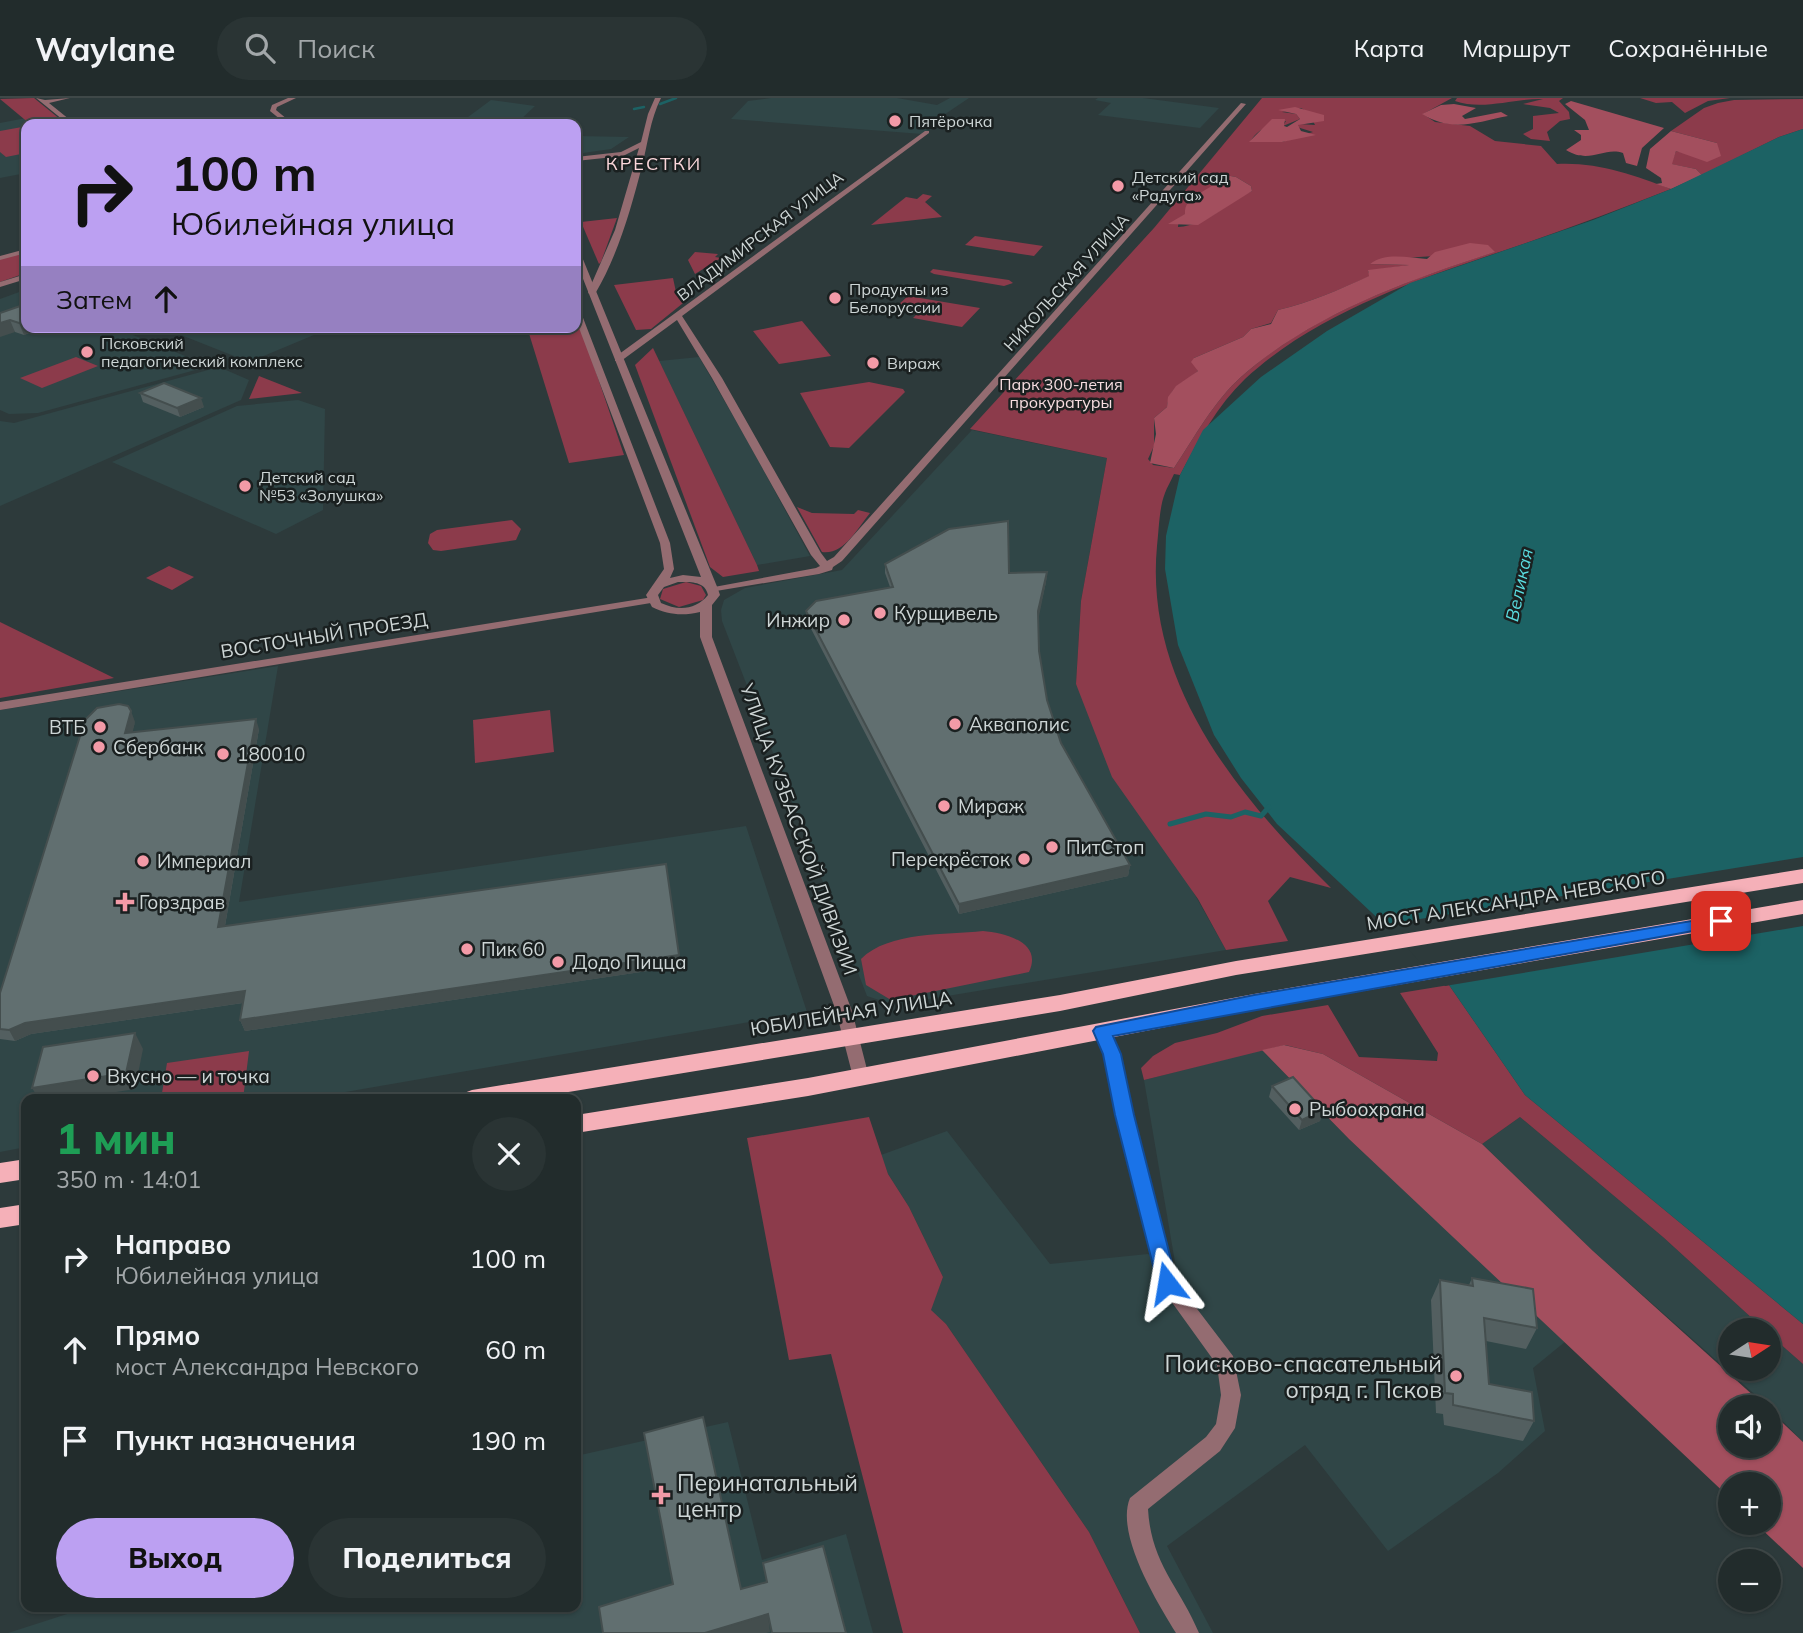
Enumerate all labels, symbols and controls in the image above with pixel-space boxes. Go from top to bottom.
search box [217,17,707,80]
text: Waylane [35,28,175,69]
icon: search [241,29,279,67]
text: Поиск [297,32,375,65]
text: Карта [1354,33,1424,63]
text: Маршрут [1462,33,1570,63]
text: Сохранённые [1608,33,1768,63]
place label: Пятёрочка [909,111,993,131]
marker: Пятёрочка [887,113,903,129]
text: 100 m [171,142,317,203]
icon: right [56,147,147,238]
district label: КРЕСТКИ [606,152,702,175]
street label: ВЛАДИМИРСКАЯ УЛИЦА [673,167,847,305]
place label: Детский сад «Радуга» [1132,167,1229,205]
marker: Детский сад «Радуга» [1110,178,1126,194]
text: Юбилейная улица [171,203,455,243]
street label: НИКОЛЬСКАЯ УЛИЦА [999,209,1133,355]
place label: Продукты из Белоруссии [849,279,948,317]
icon: ahead [147,280,185,318]
text: Затем [56,283,133,316]
marker: Продукты из Белоруссии [827,290,843,306]
place label: Псковский педагогический комплекс [101,333,303,371]
marker: Псковский педагогический комплекс [79,344,95,360]
place label: Вираж [887,353,940,373]
marker: Вираж [865,355,881,371]
park label: Парк 300-летия прокуратуры [999,374,1123,412]
place label: Детский сад №53 «Золушка» [259,467,383,505]
marker: Детский сад №53 «Золушка» [237,478,253,494]
water label: Великая [1500,546,1538,624]
place label: Курщивель [894,601,998,625]
marker: Курщивель [872,605,888,621]
street label: ВОСТОЧНЫЙ ПРОЕЗД [219,607,429,663]
place label: Инжир [766,608,830,632]
marker: Инжир [836,612,852,628]
street label: УЛИЦА КУЗБАССКОЙ ДИВИЗИИ [735,679,863,978]
place label: Акваполис [969,712,1070,736]
place label: ВТБ [49,715,86,739]
marker: Акваполис [947,716,963,732]
marker: ВТБ [92,719,108,735]
place label: Сбербанк [113,735,204,759]
marker: Сбербанк [91,739,107,755]
place label: 180010 [237,742,305,766]
marker: 180010 [215,746,231,762]
place label: Мираж [958,794,1025,818]
marker: Мираж [936,798,952,814]
place label: ПитСтоп [1066,835,1144,859]
marker: ПитСтоп [1044,839,1060,855]
place label: Перекрёсток [891,847,1011,871]
place label: Империал [157,849,251,873]
marker: Перекрёсток [1016,851,1032,867]
marker: Империал [135,853,151,869]
street label: МОСТ АЛЕКСАНДРА НЕВСКОГО [1365,865,1667,935]
place label: Горздрав [139,890,225,914]
pin [1691,891,1751,951]
marker: Горздрав [117,894,133,910]
icon: arrive [1702,902,1740,940]
place label: Пик 60 [481,937,545,961]
marker: Пик 60 [459,941,475,957]
place label: Додо Пицца [572,950,686,974]
marker: Додо Пицца [550,954,566,970]
street label: ЮБИЛЕЙНАЯ УЛИЦА [749,985,954,1041]
place label: Вкусно — и точка [107,1064,270,1088]
marker: Вкусно — и точка [85,1068,101,1084]
place label: Рыбоохрана [1309,1097,1425,1121]
marker: Рыбоохрана [1287,1101,1303,1117]
text: 1 мин [56,1112,176,1165]
button: close [472,1117,546,1191]
text: 350 m · 14:01 [56,1165,201,1194]
text: Направо [115,1228,231,1261]
icon: right [56,1240,94,1278]
text: 100 m [470,1242,546,1275]
position arrow [1130,1246,1204,1320]
text: Юбилейная улица [115,1261,319,1290]
north arrow [1718,1318,1782,1381]
map controls [1718,1318,1781,1612]
text: Прямо [115,1319,200,1352]
icon: ahead [56,1331,94,1369]
text: 60 m [485,1333,546,1366]
place label: Поисково-спасательный отряд г. Псков [1164,1349,1442,1404]
text: мост Александра Невского [115,1352,419,1381]
marker: Поисково-спасательный отряд г. Псков [1448,1368,1464,1384]
button: sound [1718,1395,1781,1458]
icon: arrive [56,1422,94,1460]
text: Пункт назначения [115,1424,356,1457]
text: 190 m [470,1424,546,1457]
place label: Перинатальный центр [677,1468,858,1523]
button: + [1718,1472,1781,1535]
marker: Перинатальный центр [651,1485,671,1505]
button: Выход [56,1518,294,1598]
button: Поделиться [308,1518,546,1598]
button: − [1718,1549,1781,1612]

